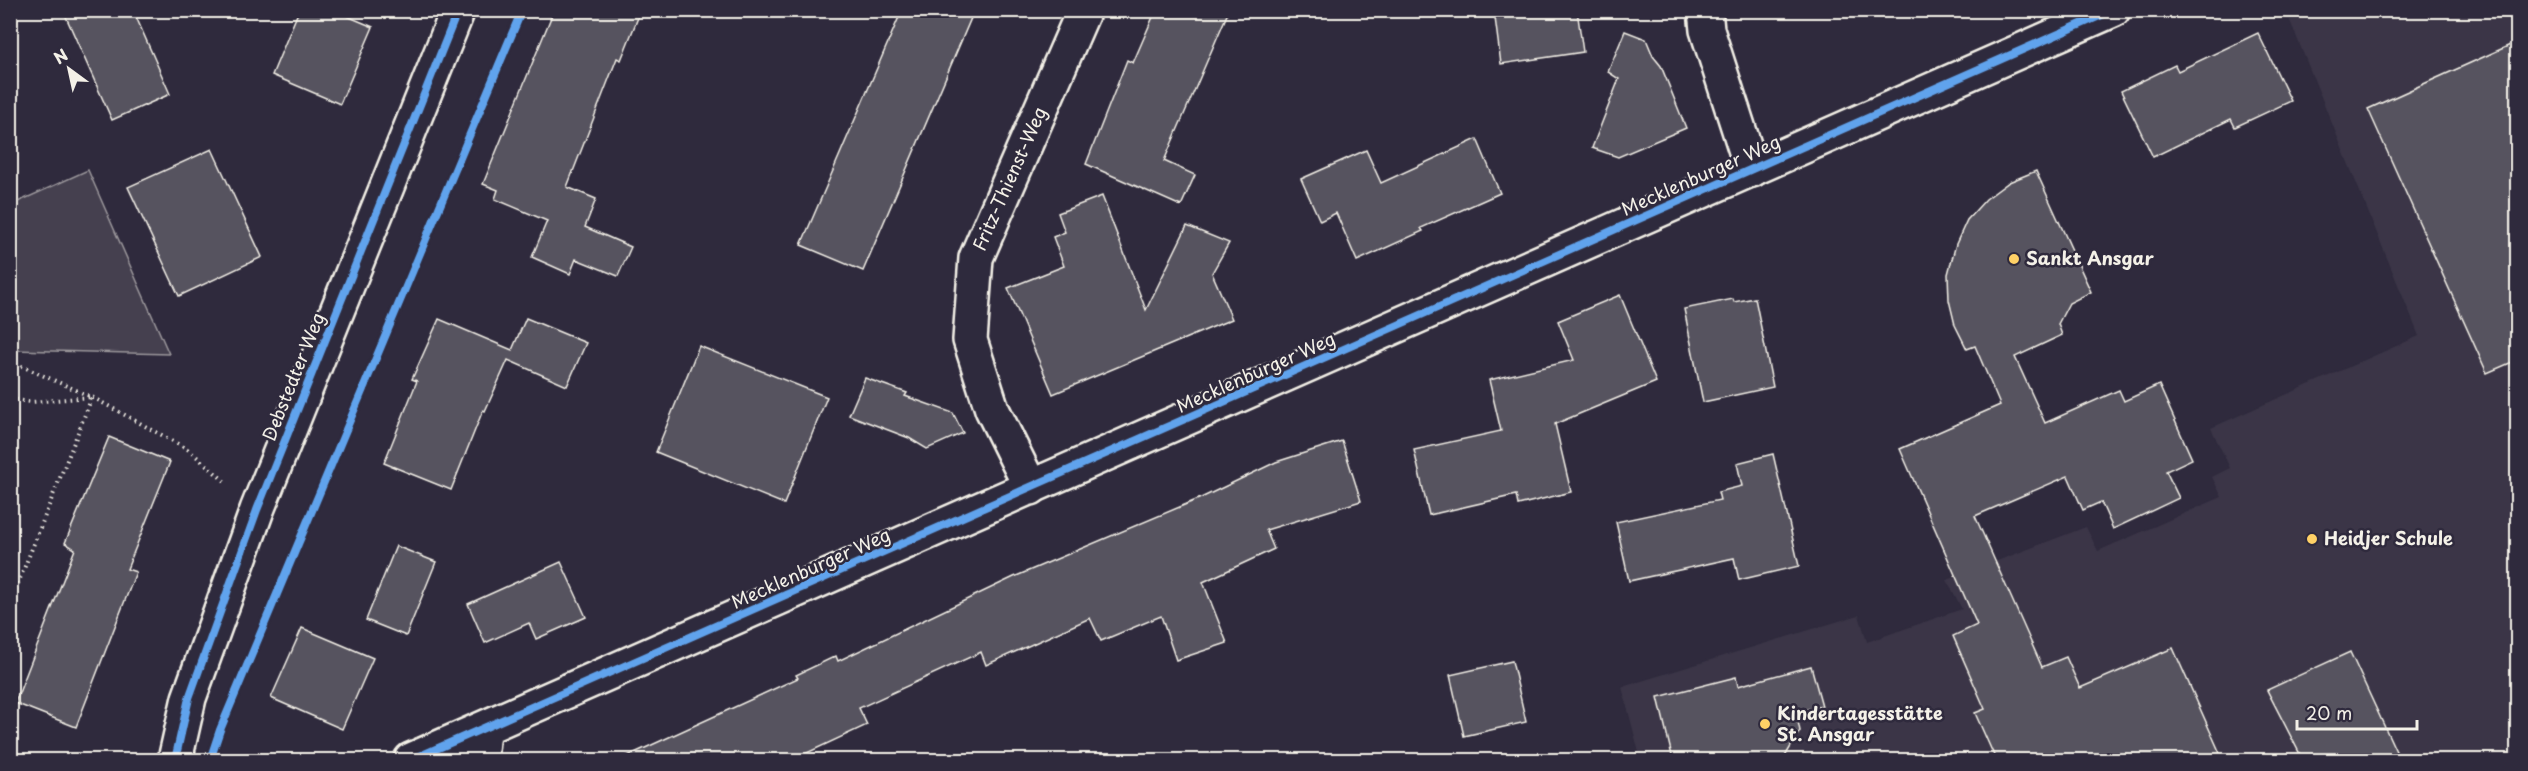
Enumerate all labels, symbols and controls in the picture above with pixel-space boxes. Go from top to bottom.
north arrow [39,39,99,99]
text: N [48,42,72,69]
street label: Fritz-Thienst-Weg [965,102,1052,255]
street label: Mecklenburger Weg [1617,127,1784,222]
place label: Sankt Ansgar [2026,244,2154,271]
marker: Sankt Ansgar [2007,252,2021,266]
street label: Debstedter Weg [255,308,331,445]
street label: Mecklenburger Weg [1172,324,1339,419]
street label: Mecklenburger Weg [727,520,894,615]
place label: Heidjer Schule [2324,524,2453,551]
marker: Heidjer Schule [2305,532,2319,546]
scale bar [2297,693,2417,731]
place label: Kindertagesstätte St. Ansgar [1777,699,1943,747]
text: 20 m [2306,699,2352,726]
marker: Kindertagesstätte St. Ansgar [1758,717,1772,731]

